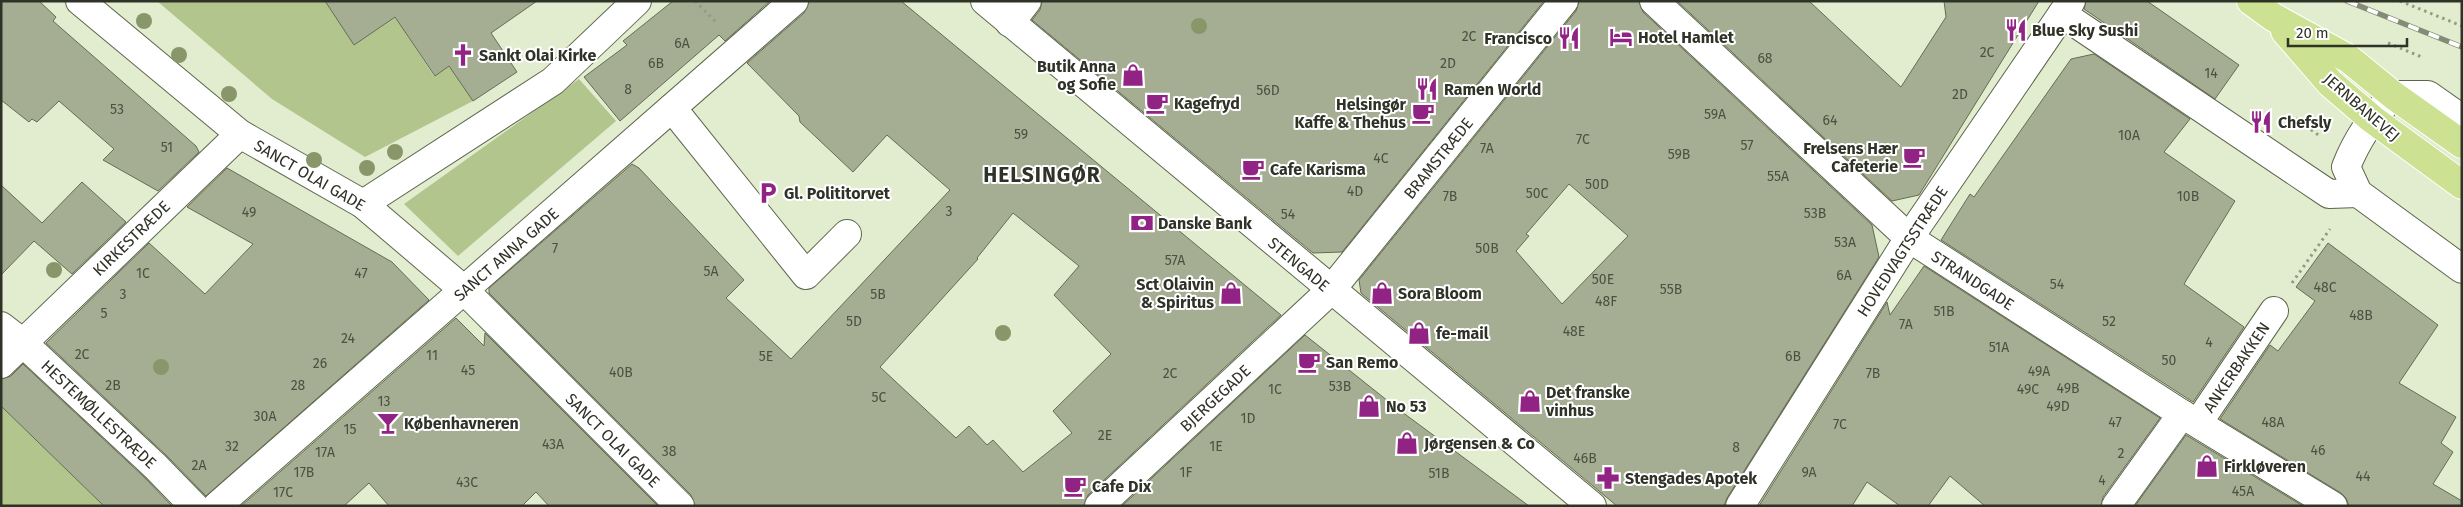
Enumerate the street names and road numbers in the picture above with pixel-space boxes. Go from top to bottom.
street label: JERNBANEVEJ [2320,69,2404,146]
street label: BRAMSTRÆDE [1400,114,1477,203]
street label: SANCT OLAI GADE [251,136,369,215]
street label: HOVEDVAGTSSTRÆDE [1853,182,1952,320]
street label: KIRKESTRÆDE [89,197,174,280]
street label: SANCT ANNA GADE [450,204,563,305]
street label: STENGADE [1264,233,1333,296]
street label: STRANDGADE [1928,247,2018,314]
street label: ANKERBAKKEN [2199,318,2274,416]
street label: HESTEMØLLESTRÆDE [37,356,160,473]
street label: BJERGEGADE [1176,361,1254,436]
street label: SANCT OLAI GADE [562,389,664,491]

